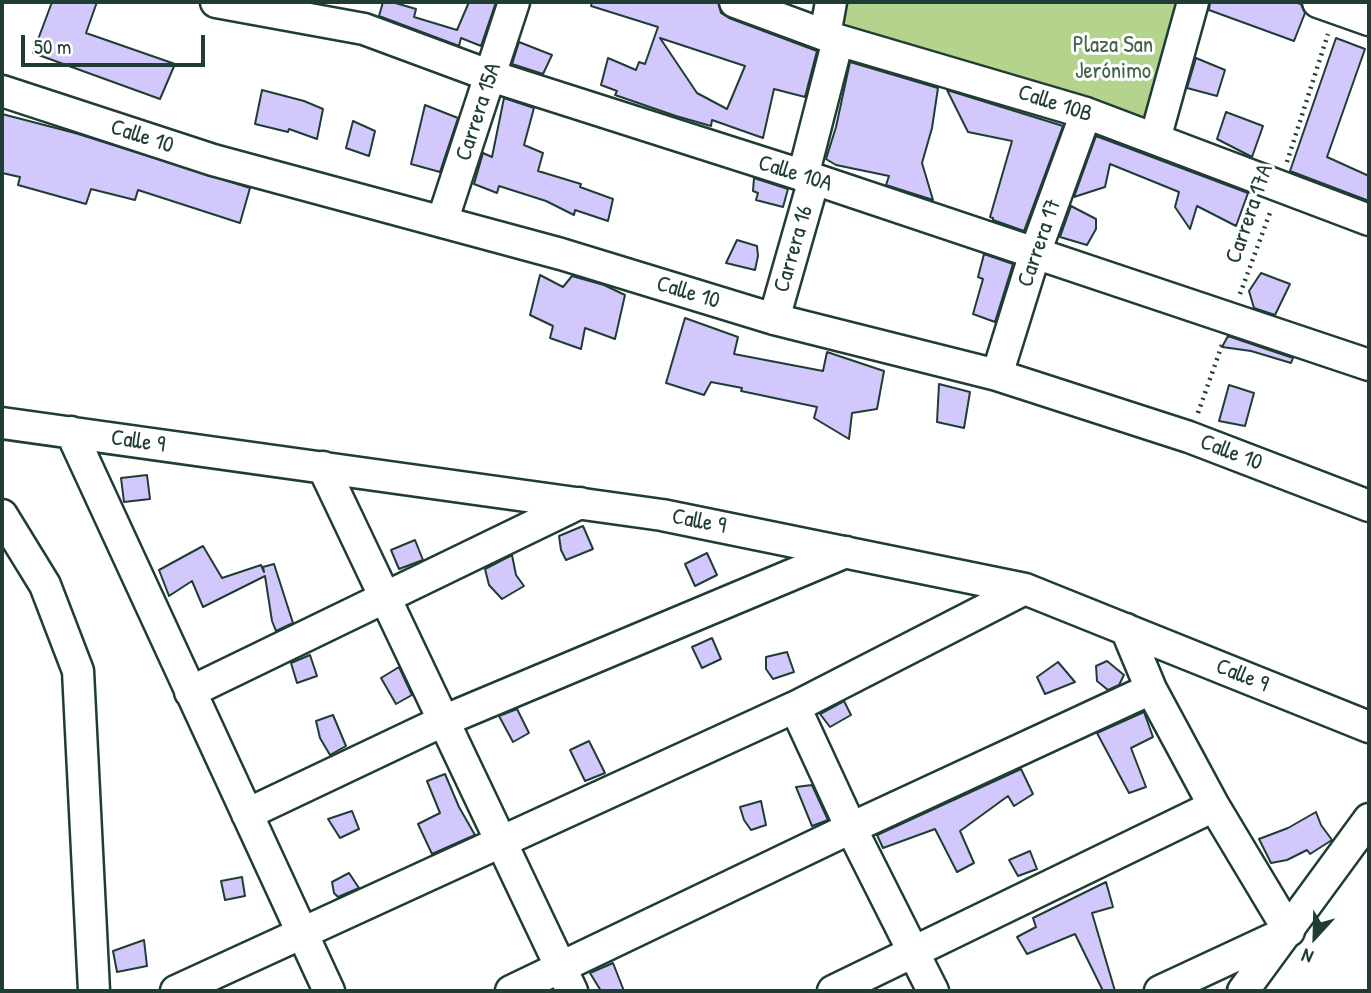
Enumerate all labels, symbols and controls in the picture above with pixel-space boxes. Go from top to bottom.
scale bar [24,21,208,65]
text: 50 m [34,32,71,61]
park label: Plaza San Jerónimo [1073,32,1153,86]
street label: Carrera 15A [450,60,508,164]
street label: Calle 10B [1014,79,1096,129]
street label: Calle 10 [107,114,177,160]
street label: Calle 10A [755,150,835,198]
street label: Carrera 17A [1220,161,1280,267]
street label: Carrera 17 [1012,195,1068,291]
street label: Carrera 16 [768,202,820,296]
street label: Calle 10 [653,270,723,316]
street label: Calle 9 [109,425,167,459]
street label: Calle 10 [1196,429,1266,477]
street label: Calle 9 [670,503,728,541]
street label: Calle 9 [1212,653,1272,699]
north arrow [1280,902,1350,972]
text: N [1298,943,1317,970]

